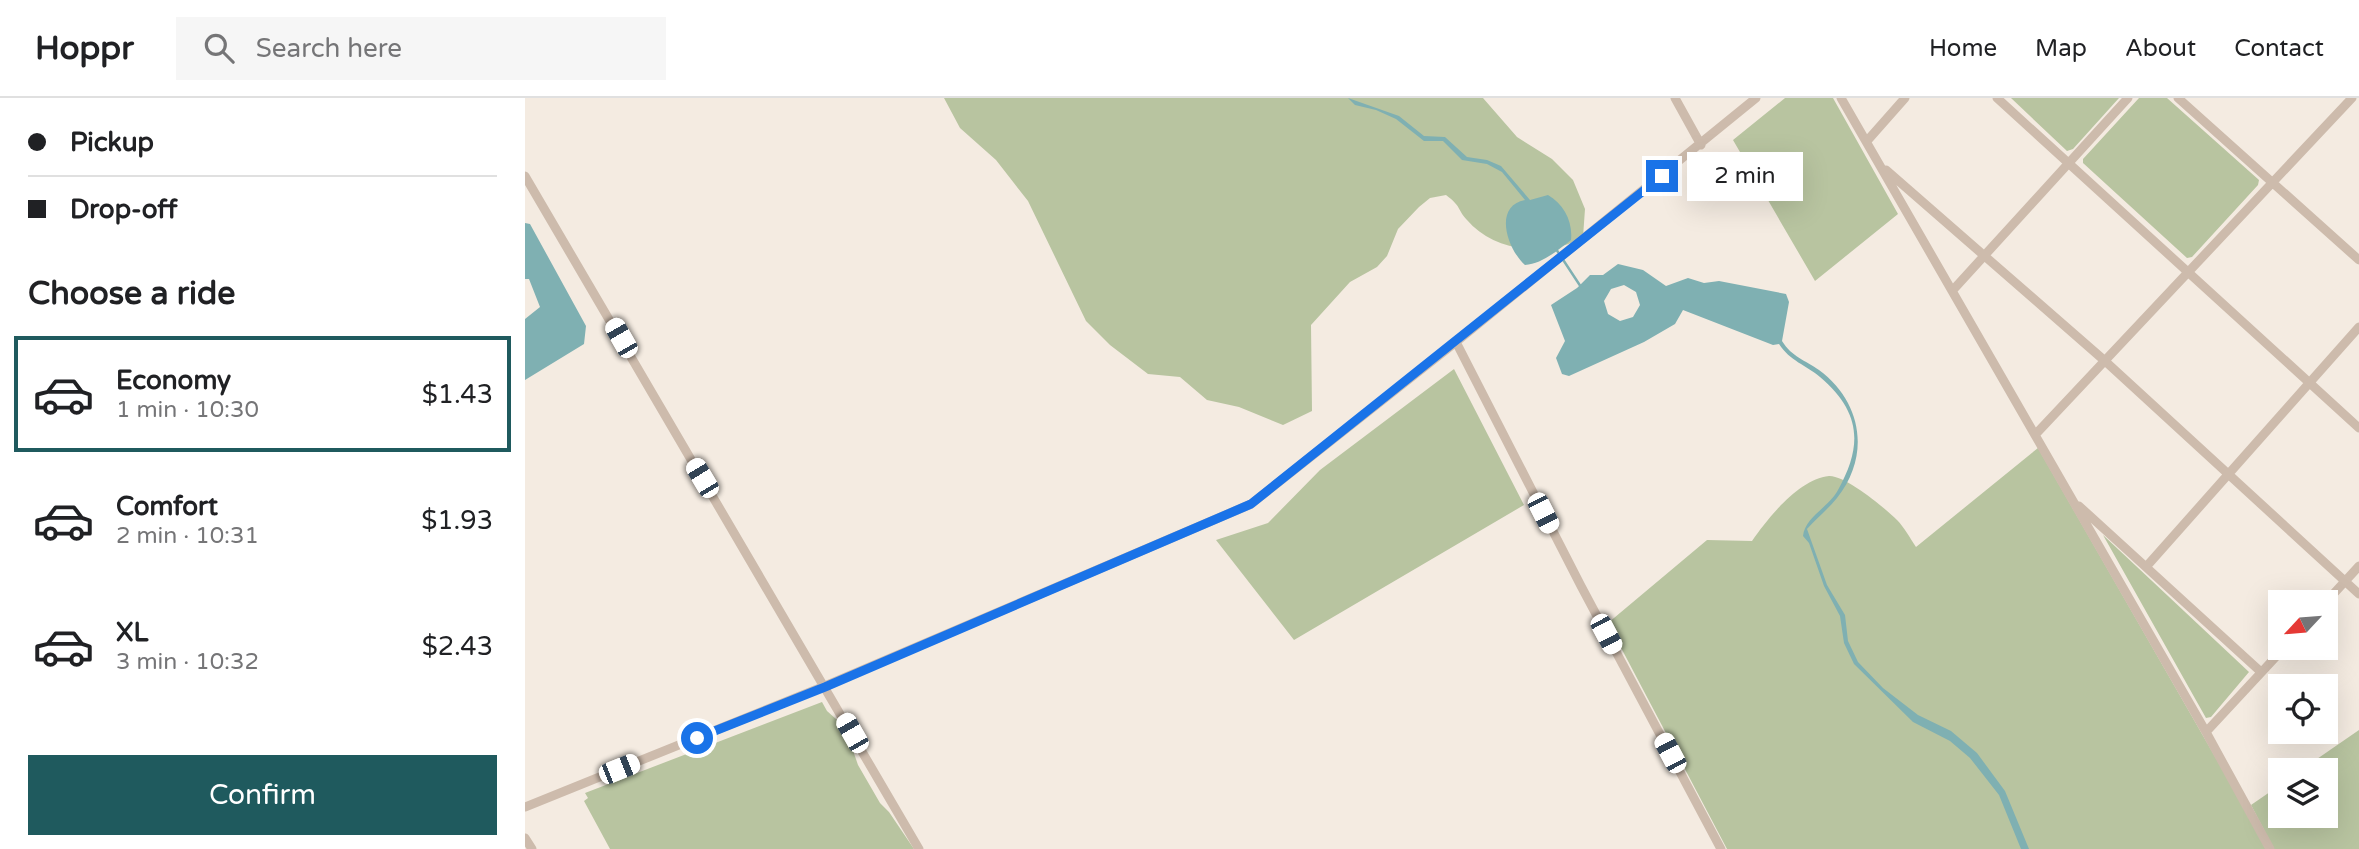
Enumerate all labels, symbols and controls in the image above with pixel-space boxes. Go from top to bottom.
search box [176,17,666,80]
text: Hoppr [35,29,134,68]
icon: search [200,29,238,67]
text: Search here [256,33,402,64]
text: Home [1929,34,1997,63]
text: Map [2035,34,2087,63]
text: About [2125,34,2196,63]
text: Contact [2234,34,2324,63]
text: Pickup [70,127,154,158]
callout: 2 min [1687,152,1802,200]
route end [1646,160,1678,192]
text: 2 min [1714,162,1776,190]
text: Drop-off [70,194,177,225]
text: Choose a ride [28,275,235,313]
car [602,315,641,361]
icon: car [32,363,95,426]
text: Economy [116,365,231,396]
text: $1.43 [422,379,493,410]
text: 1 min · 10:30 [116,396,259,424]
car [683,455,722,501]
icon: car [32,489,95,552]
car [1525,490,1562,536]
text: Comfort [116,491,218,522]
text: $1.93 [421,505,493,536]
text: 2 min · 10:31 [116,522,259,550]
north arrow [2268,590,2338,660]
map controls [2268,590,2338,828]
car [1587,611,1626,657]
icon: car [32,615,95,678]
text: XL [116,617,148,648]
text: $2.43 [422,631,493,662]
text: 3 min · 10:32 [116,648,259,676]
button: locate [2268,674,2338,744]
car [833,710,872,756]
route start [681,722,713,754]
car [1651,730,1690,776]
car [596,751,643,787]
button: Confirm [28,755,497,835]
button: layers [2268,758,2338,828]

